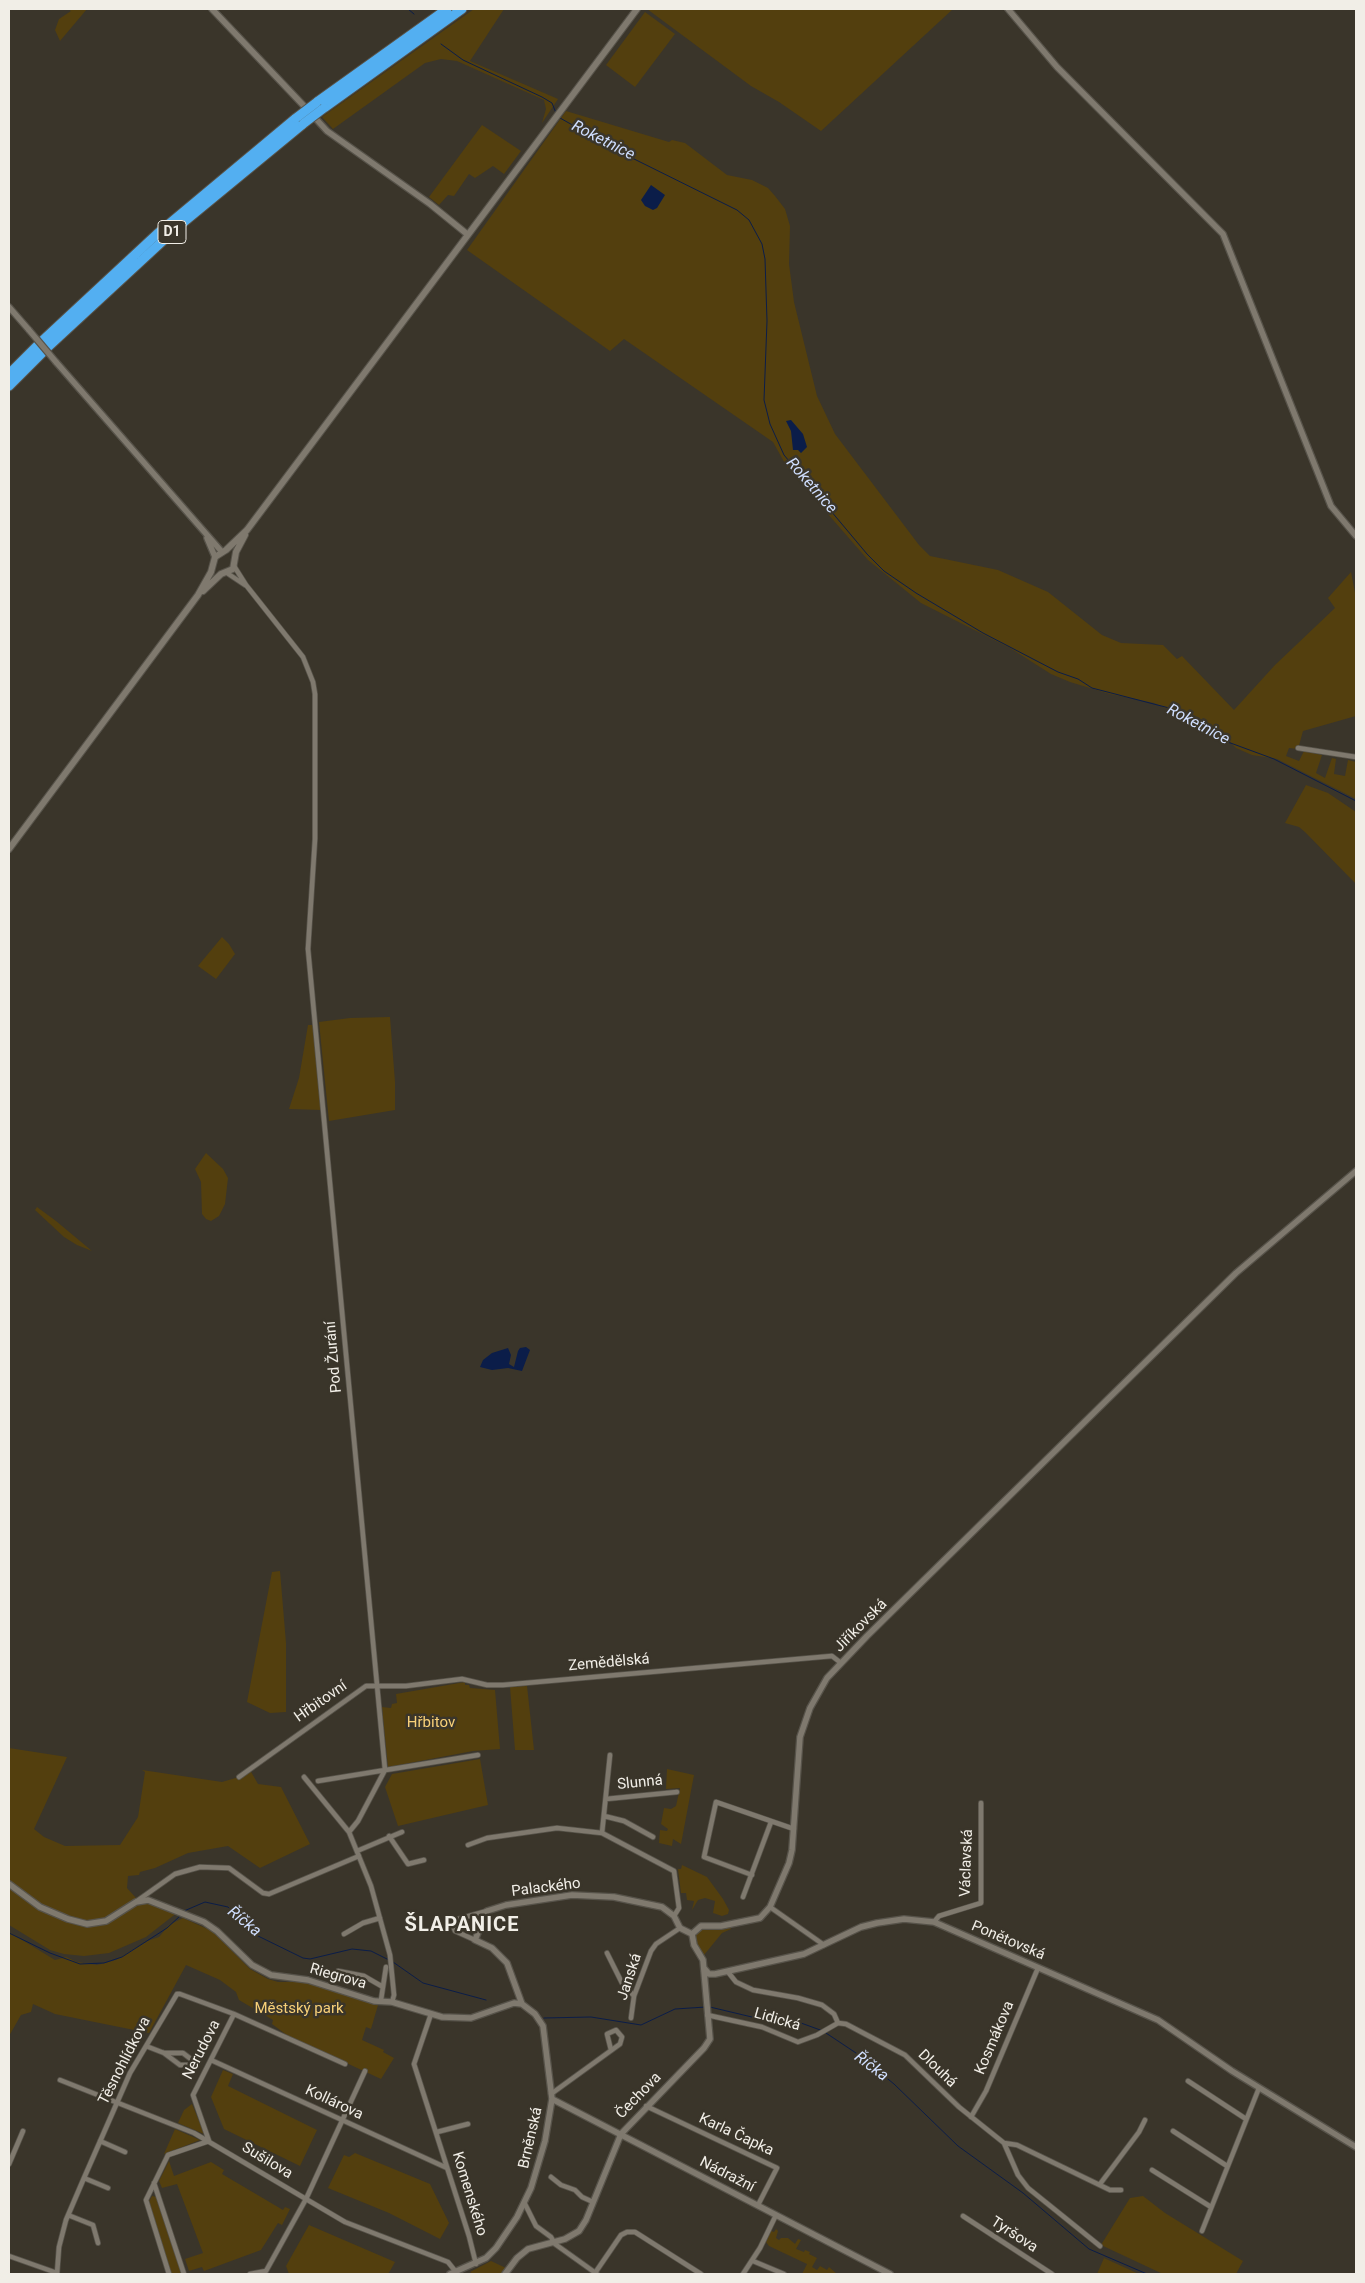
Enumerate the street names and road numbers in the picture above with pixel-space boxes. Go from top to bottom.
road number: D1 [158,220,186,243]
street label: Pod Žurání [322,1320,346,1394]
street label: Jiříkovská [831,1596,891,1656]
street label: Zemědělská [568,1650,650,1676]
street label: Hřbitovní [291,1677,351,1727]
street label: Slunná [616,1772,664,1794]
street label: Václavská [957,1829,977,1897]
street label: Palackého [510,1875,582,1901]
street label: Ponětovská [969,1917,1047,1965]
street label: Janská [614,1951,646,2003]
street label: Riegrova [308,1960,368,1994]
street label: Kosmákova [971,1998,1019,2078]
street label: Lidická [752,2005,802,2035]
street label: Těsnohlídkova [95,2014,155,2108]
street label: Nerudova [179,2017,225,2083]
street label: Dlouhá [914,2046,960,2092]
street label: Čechova [613,2069,665,2123]
street label: Kollárova [302,2082,366,2124]
street label: Brněnská [515,2106,547,2170]
street label: Karla Čapka [696,2110,776,2160]
street label: Sušilova [238,2139,296,2183]
street label: Komenského [448,2150,490,2238]
street label: Nádražní [696,2153,758,2197]
street label: Tyršova [987,2213,1041,2257]

